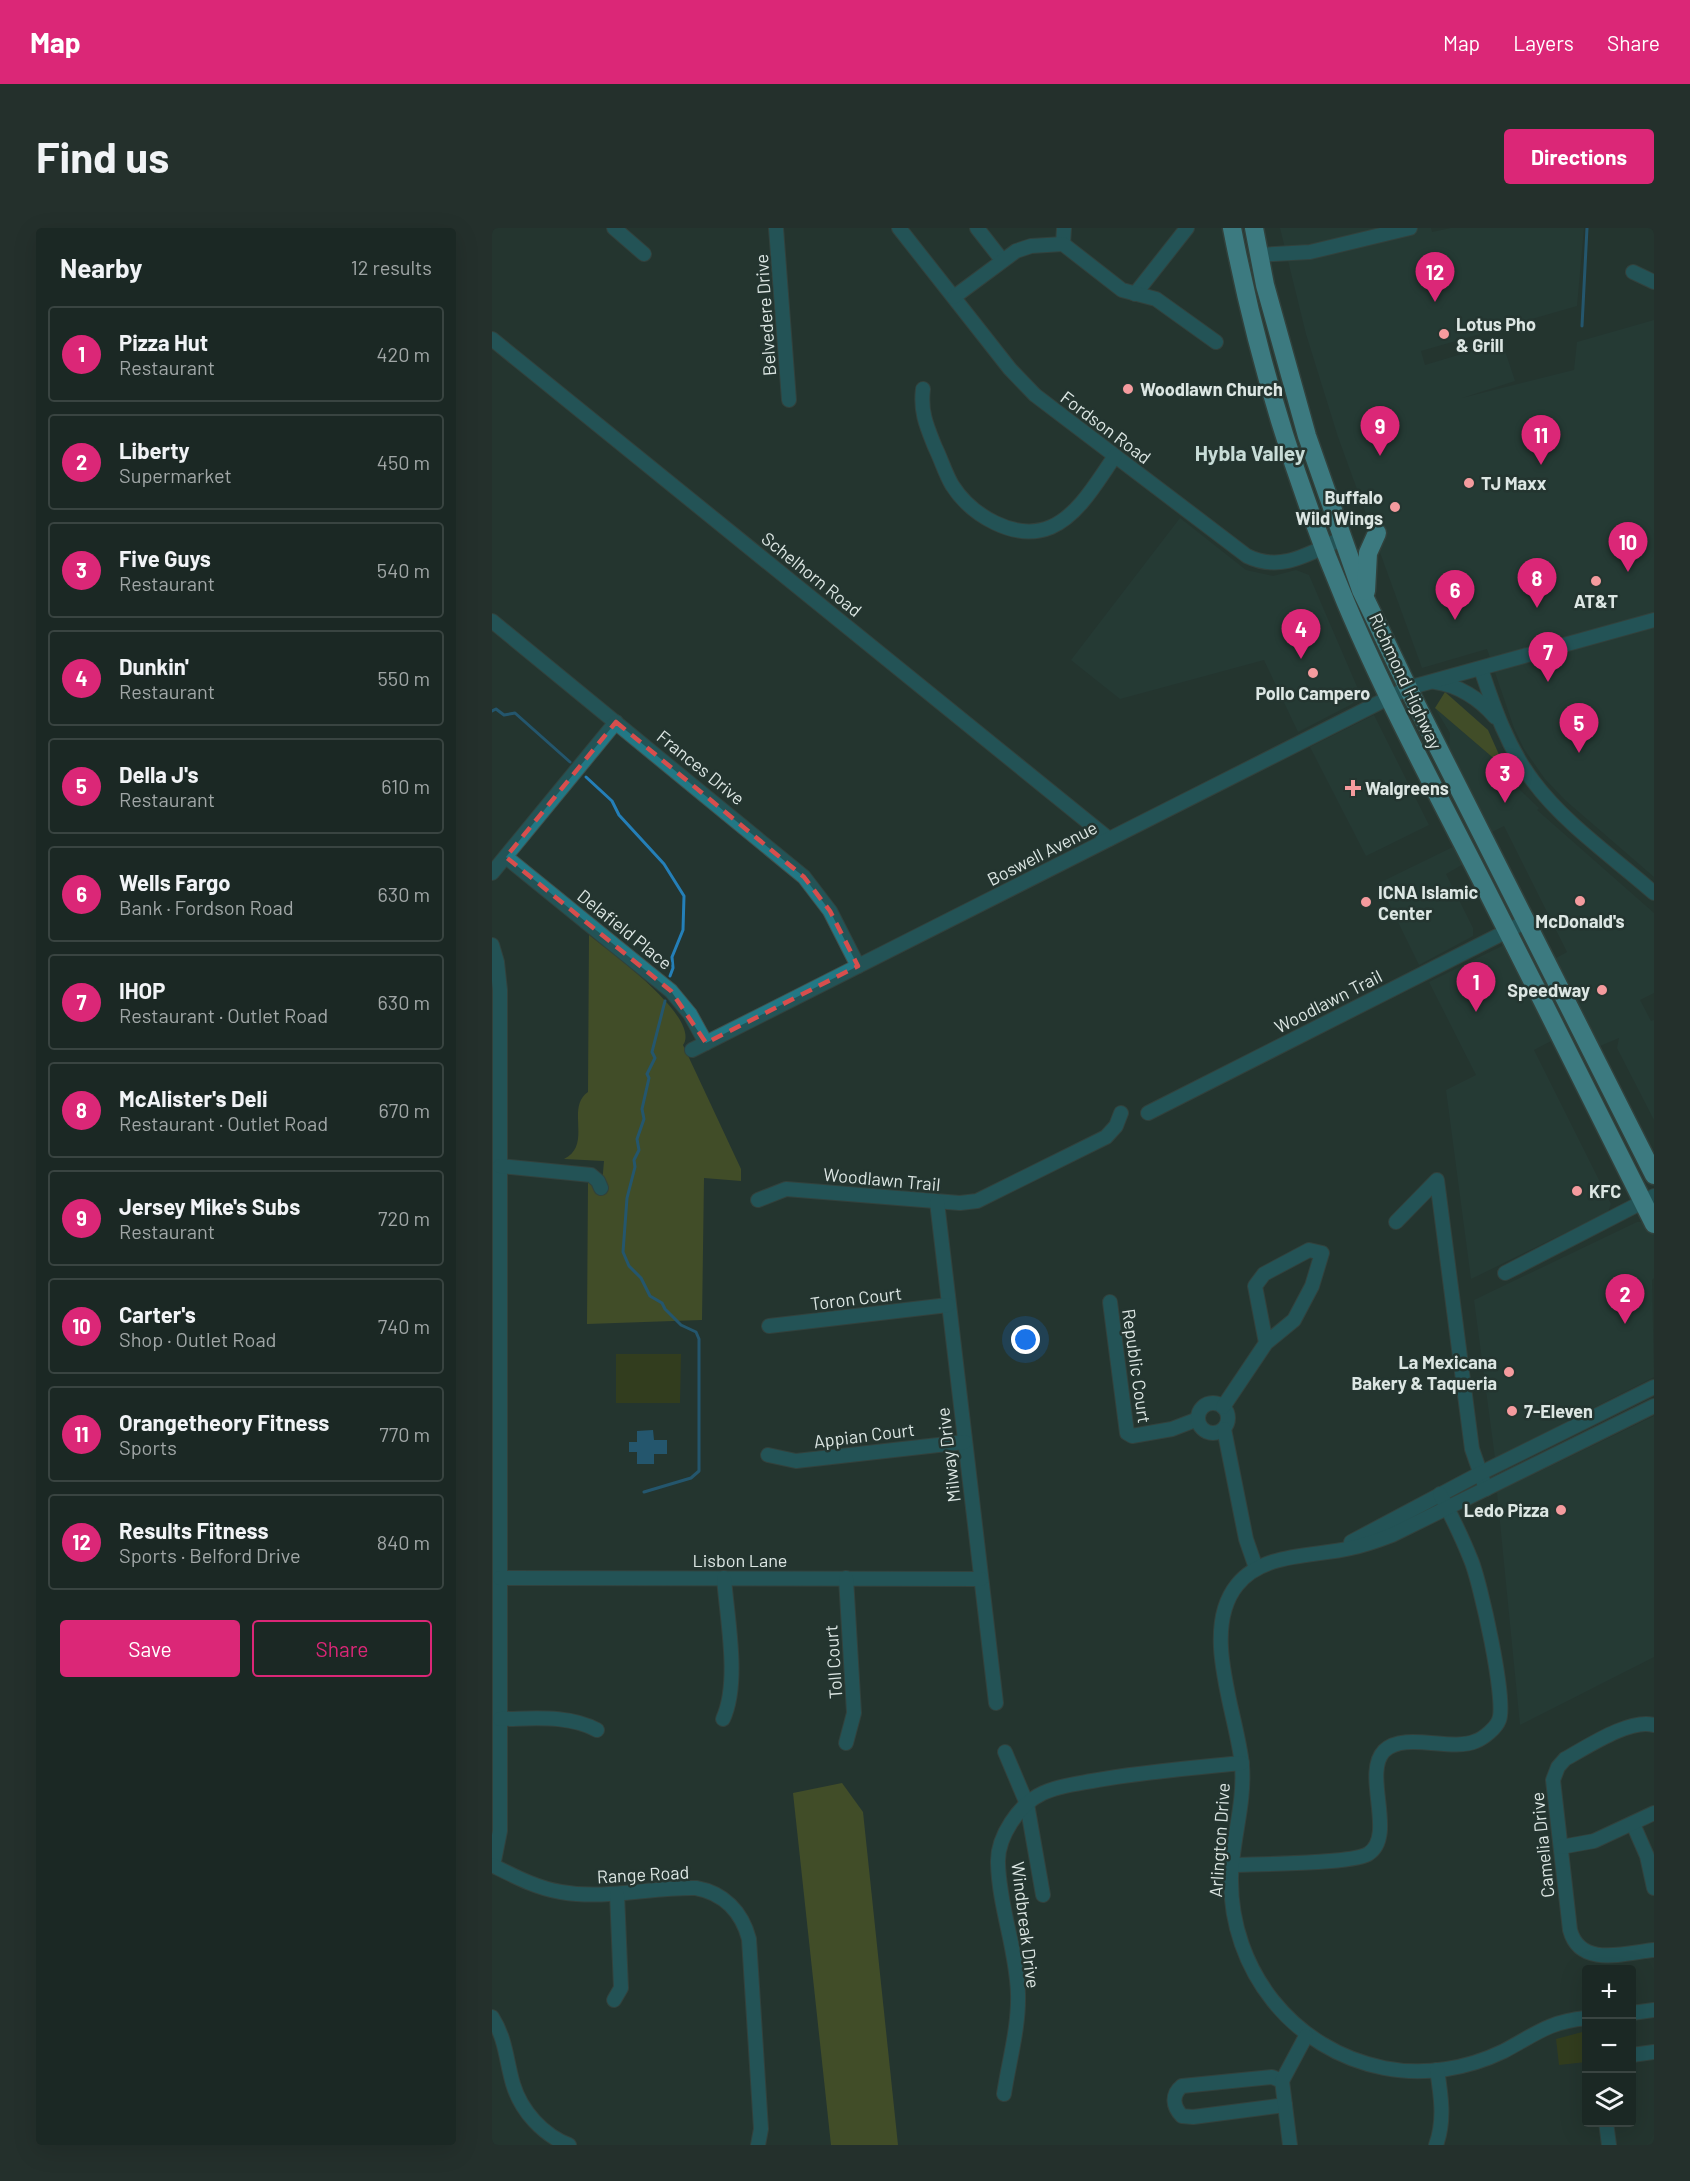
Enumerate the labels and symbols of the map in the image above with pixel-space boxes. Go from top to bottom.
street label: Belvedere Drive [750,253,780,377]
pin: 12 [1416,253,1454,302]
place label: Lotus Pho & Grill [1456,313,1536,356]
marker: Lotus Pho & Grill [1437,327,1451,341]
place label: Woodlawn Church [1140,378,1283,400]
marker: Woodlawn Church [1121,382,1135,396]
street label: Fordson Road [1057,386,1155,468]
pin: 9 [1360,406,1400,456]
pin: 11 [1522,416,1560,465]
district label: Hybla Valley [1195,440,1306,465]
place label: TJ Maxx [1481,472,1547,494]
marker: TJ Maxx [1462,476,1476,490]
place label: Buffalo Wild Wings [1295,486,1383,529]
marker: Buffalo Wild Wings [1388,500,1402,514]
pin: 10 [1608,522,1648,572]
street label: Schelhorn Road [758,527,866,621]
pin: 8 [1518,558,1556,608]
pin: 6 [1436,570,1474,620]
marker: AT&T [1589,574,1603,588]
place label: AT&T [1574,590,1619,612]
street label: Richmond Highway [1365,609,1447,753]
pin: 4 [1282,610,1320,659]
pin: 7 [1528,632,1568,682]
marker: Pollo Campero [1306,666,1320,680]
place label: Pollo Campero [1256,682,1370,704]
pin: 5 [1560,704,1598,753]
street label: Frances Drive [653,725,749,809]
pin: 3 [1486,754,1524,803]
place label: Walgreens [1365,777,1449,799]
marker: Walgreens [1346,781,1360,795]
street label: Boswell Avenue [983,816,1101,890]
place label: ICNA Islamic Center [1378,881,1479,924]
street label: Delafield Place [573,884,677,974]
marker: McDonald's [1573,894,1587,908]
marker: ICNA Islamic Center [1359,895,1373,909]
place label: McDonald's [1535,910,1625,932]
pin: 1 [1456,962,1496,1012]
street label: Woodlawn Trail [1271,964,1385,1038]
place label: Speedway [1507,979,1590,1001]
marker: Speedway [1595,983,1609,997]
street label: Woodlawn Trail [822,1163,942,1195]
place label: KFC [1589,1180,1621,1202]
marker: KFC [1570,1184,1584,1198]
pin: 2 [1606,1274,1644,1324]
street label: Toron Court [809,1281,903,1315]
street label: Republic Court [1118,1307,1156,1425]
your location [1011,1325,1040,1354]
place label: La Mexicana Bakery & Taqueria [1352,1351,1497,1394]
marker: La Mexicana Bakery & Taqueria [1502,1365,1516,1379]
place label: 7-Eleven [1524,1400,1593,1422]
marker: 7-Eleven [1505,1404,1519,1418]
street label: Milway Drive [931,1406,965,1504]
street label: Appian Court [812,1418,916,1452]
place label: Ledo Pizza [1464,1499,1549,1521]
marker: Ledo Pizza [1554,1503,1568,1517]
street label: Lisbon Lane [693,1549,787,1571]
street label: Toll Court [819,1624,847,1700]
street label: Arlington Drive [1204,1782,1234,1898]
street label: Camelia Drive [1526,1791,1558,1899]
street label: Windbreak Drive [1007,1860,1045,1990]
street label: Range Road [596,1861,690,1887]

